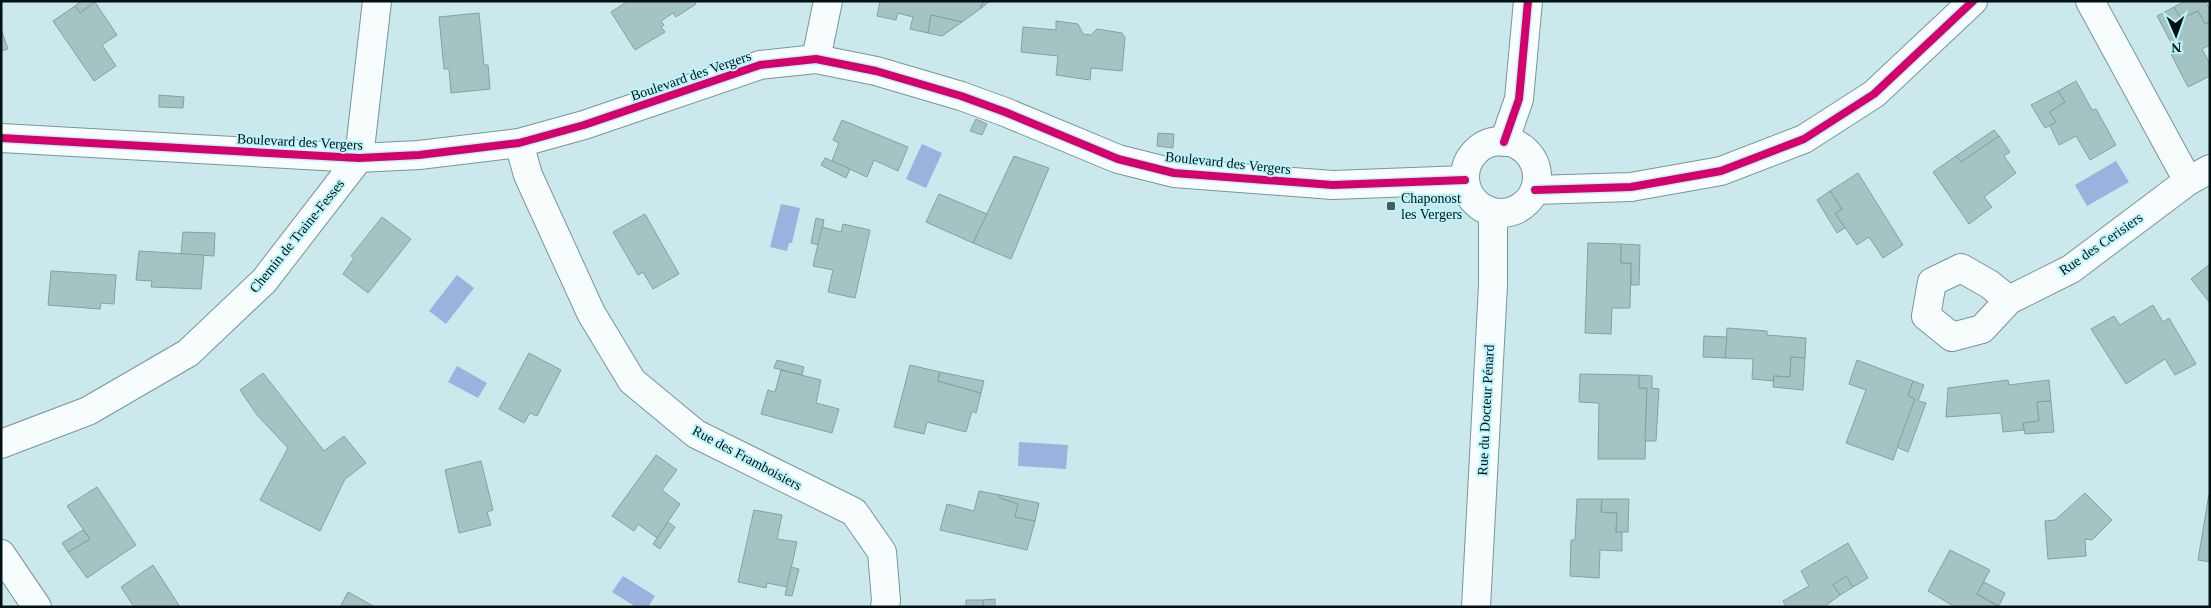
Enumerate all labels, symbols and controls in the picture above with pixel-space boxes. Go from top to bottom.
north arrow [2151,10,2201,60]
text: N [2171,40,2182,55]
street label: Boulevard des Vergers [629,48,753,104]
street label: Boulevard des Vergers [237,131,363,153]
street label: Boulevard des Vergers [1164,149,1292,177]
street label: Chemin de Traine-Fesses [247,176,347,296]
place label: Chaponost les Vergers [1401,191,1462,222]
marker: Chaponost les Vergers [1385,200,1397,212]
street label: Rue des Cerisiers [2057,210,2145,278]
street label: Rue du Docteur Pénard [1475,344,1497,476]
street label: Rue des Framboisiers [690,423,804,493]

